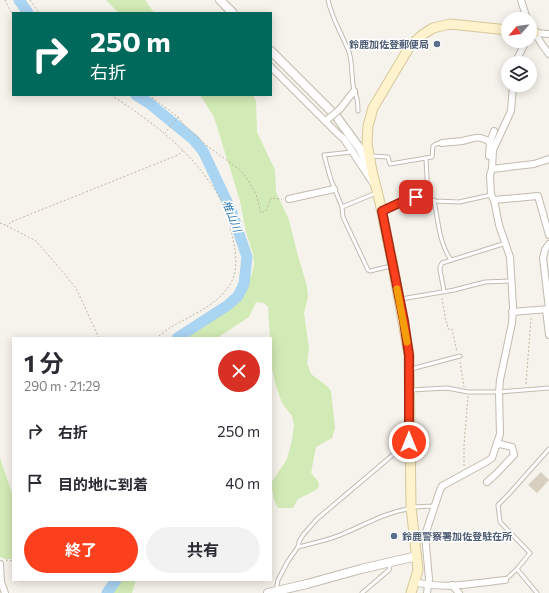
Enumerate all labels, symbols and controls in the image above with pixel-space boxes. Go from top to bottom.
north arrow [501,12,537,48]
map controls [501,12,537,92]
text: 250 m [90,24,171,58]
icon: right [24,28,76,80]
place label: 鈴鹿加佐登郵便局 [349,38,429,50]
marker: 鈴鹿加佐登郵便局 [432,39,442,49]
button: layers [501,56,537,92]
text: 右折 [90,61,126,83]
pin [399,180,433,214]
icon: arrive [405,186,427,208]
water label: 椎山川 [220,198,245,234]
text: 1 分 [24,348,63,377]
button: close [218,350,260,392]
text: 290 m · 21:29 [24,378,100,394]
icon: right [24,420,46,442]
position arrow [388,421,430,463]
text: 250 m [217,422,260,440]
text: 右折 [58,423,88,441]
icon: arrive [24,472,46,494]
text: 40 m [225,474,260,492]
text: 目的地に到着 [58,475,148,493]
button: 終了 [24,527,138,573]
button: 共有 [146,527,260,573]
place label: 鈴鹿警察署加佐登駐在所 [402,530,512,542]
marker: 鈴鹿警察署加佐登駐在所 [389,531,399,541]

